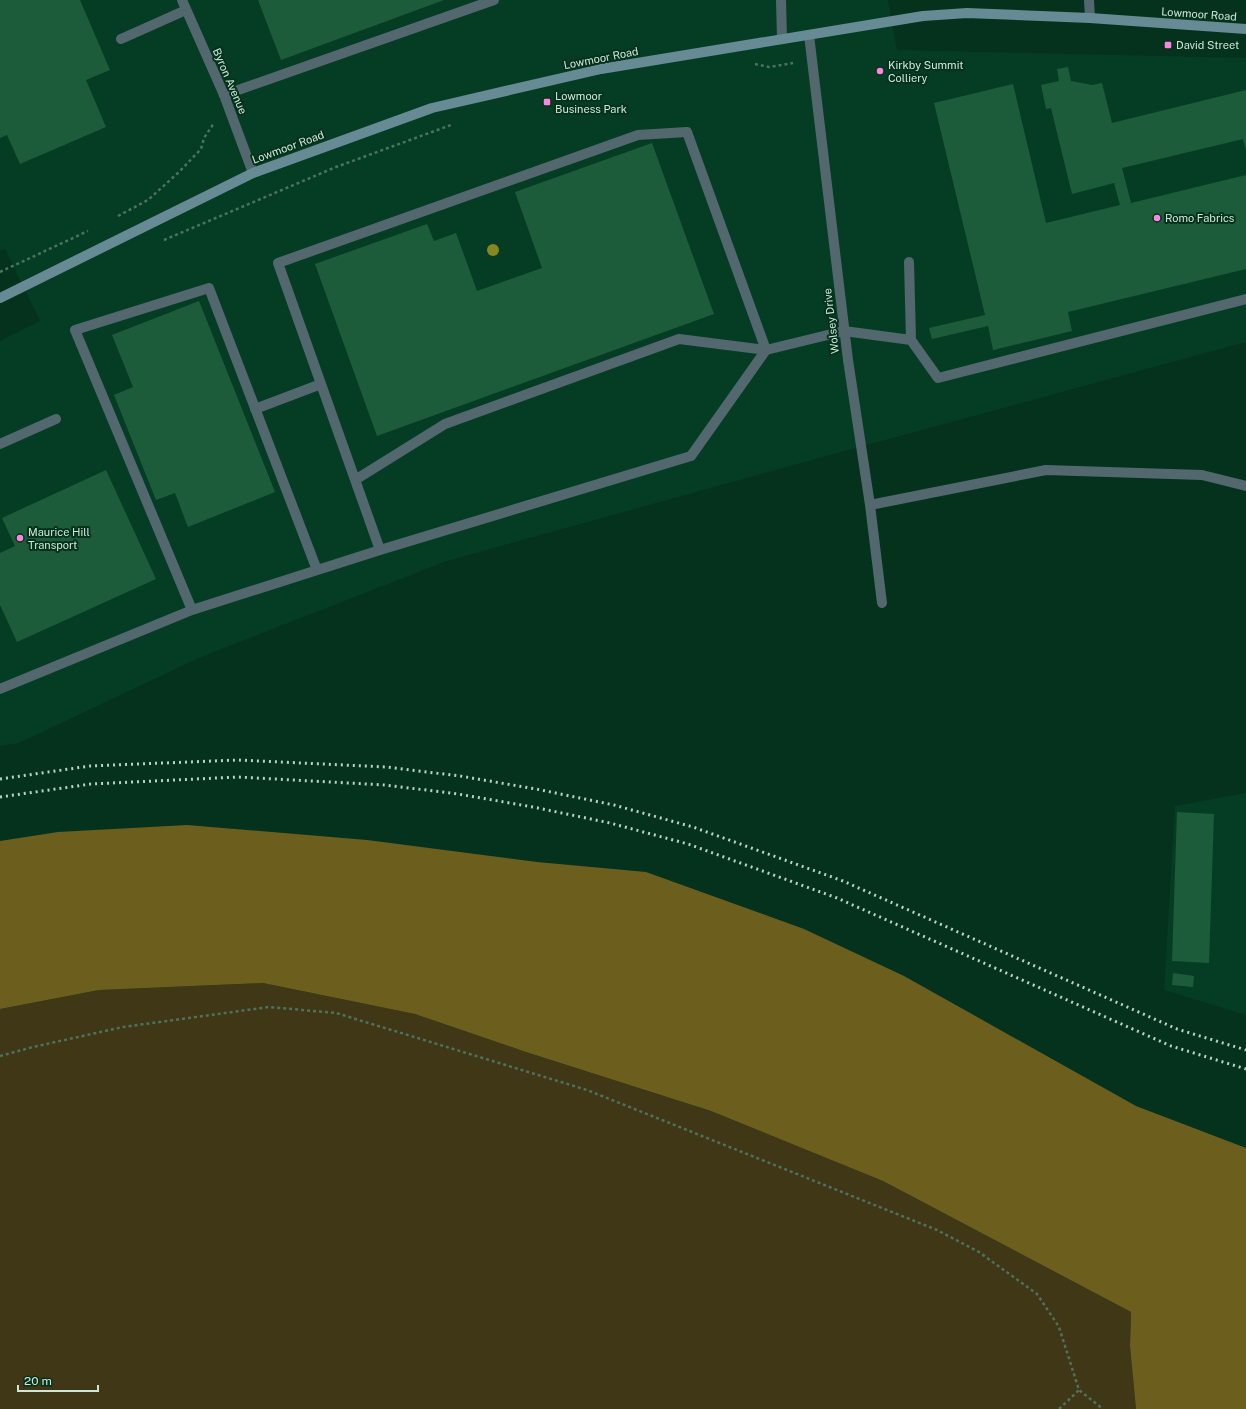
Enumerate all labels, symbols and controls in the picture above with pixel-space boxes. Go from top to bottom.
street label: Lowmoor Road [1161,5,1237,23]
place label: David Street [1176,39,1239,51]
marker: David Street [1163,40,1173,50]
street label: Lowmoor Road [563,45,639,71]
street label: Byron Avenue [211,46,249,116]
place label: Kirkby Summit Colliery [888,59,964,84]
marker: Kirkby Summit Colliery [875,66,885,76]
place label: Lowmoor Business Park [555,90,627,115]
marker: Lowmoor Business Park [542,97,552,107]
street label: Lowmoor Road [250,128,326,166]
place label: Romo Fabrics [1165,212,1235,224]
marker: Romo Fabrics [1152,213,1162,223]
street label: Wolsey Drive [821,288,841,354]
place label: Maurice Hill Transport [28,526,90,551]
marker: Maurice Hill Transport [15,533,25,543]
scale bar [18,1367,98,1393]
text: 20 m [24,1374,52,1388]

